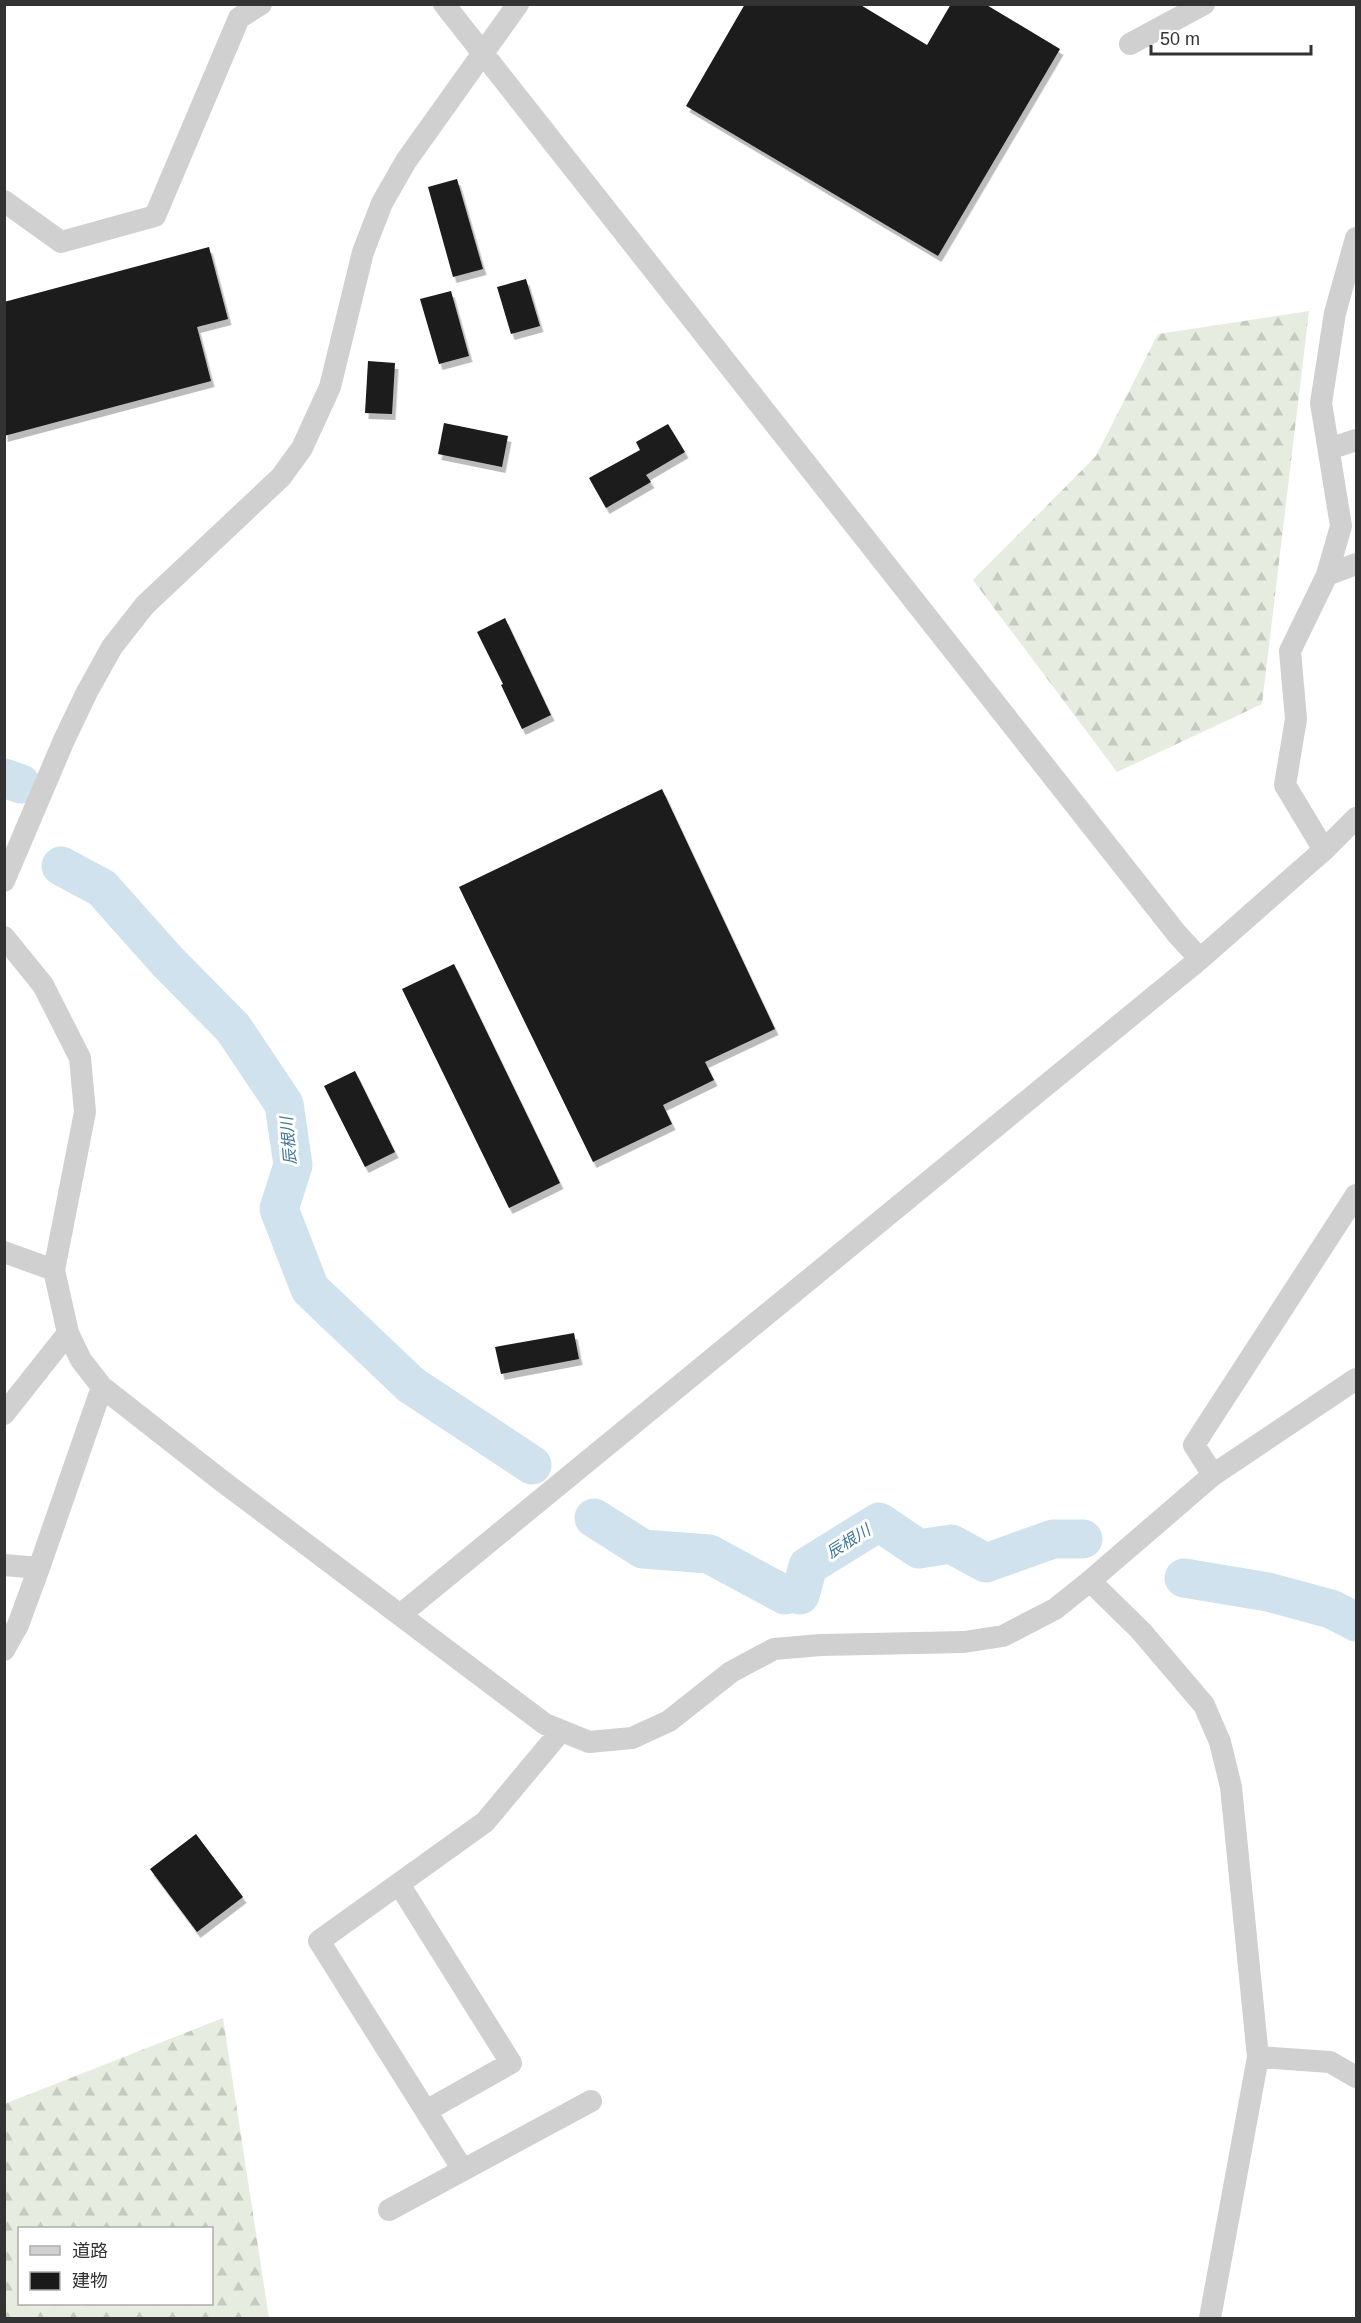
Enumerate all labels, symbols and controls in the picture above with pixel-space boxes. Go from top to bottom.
scale bar [1151,18,1312,56]
text: 50 m [1160,29,1200,49]
water label: 辰根川 [278,1114,299,1166]
water label: 辰根川 [823,1520,875,1561]
legend [18,2227,213,2305]
text: 道路 [72,2241,108,2261]
text: 建物 [72,2271,108,2291]

